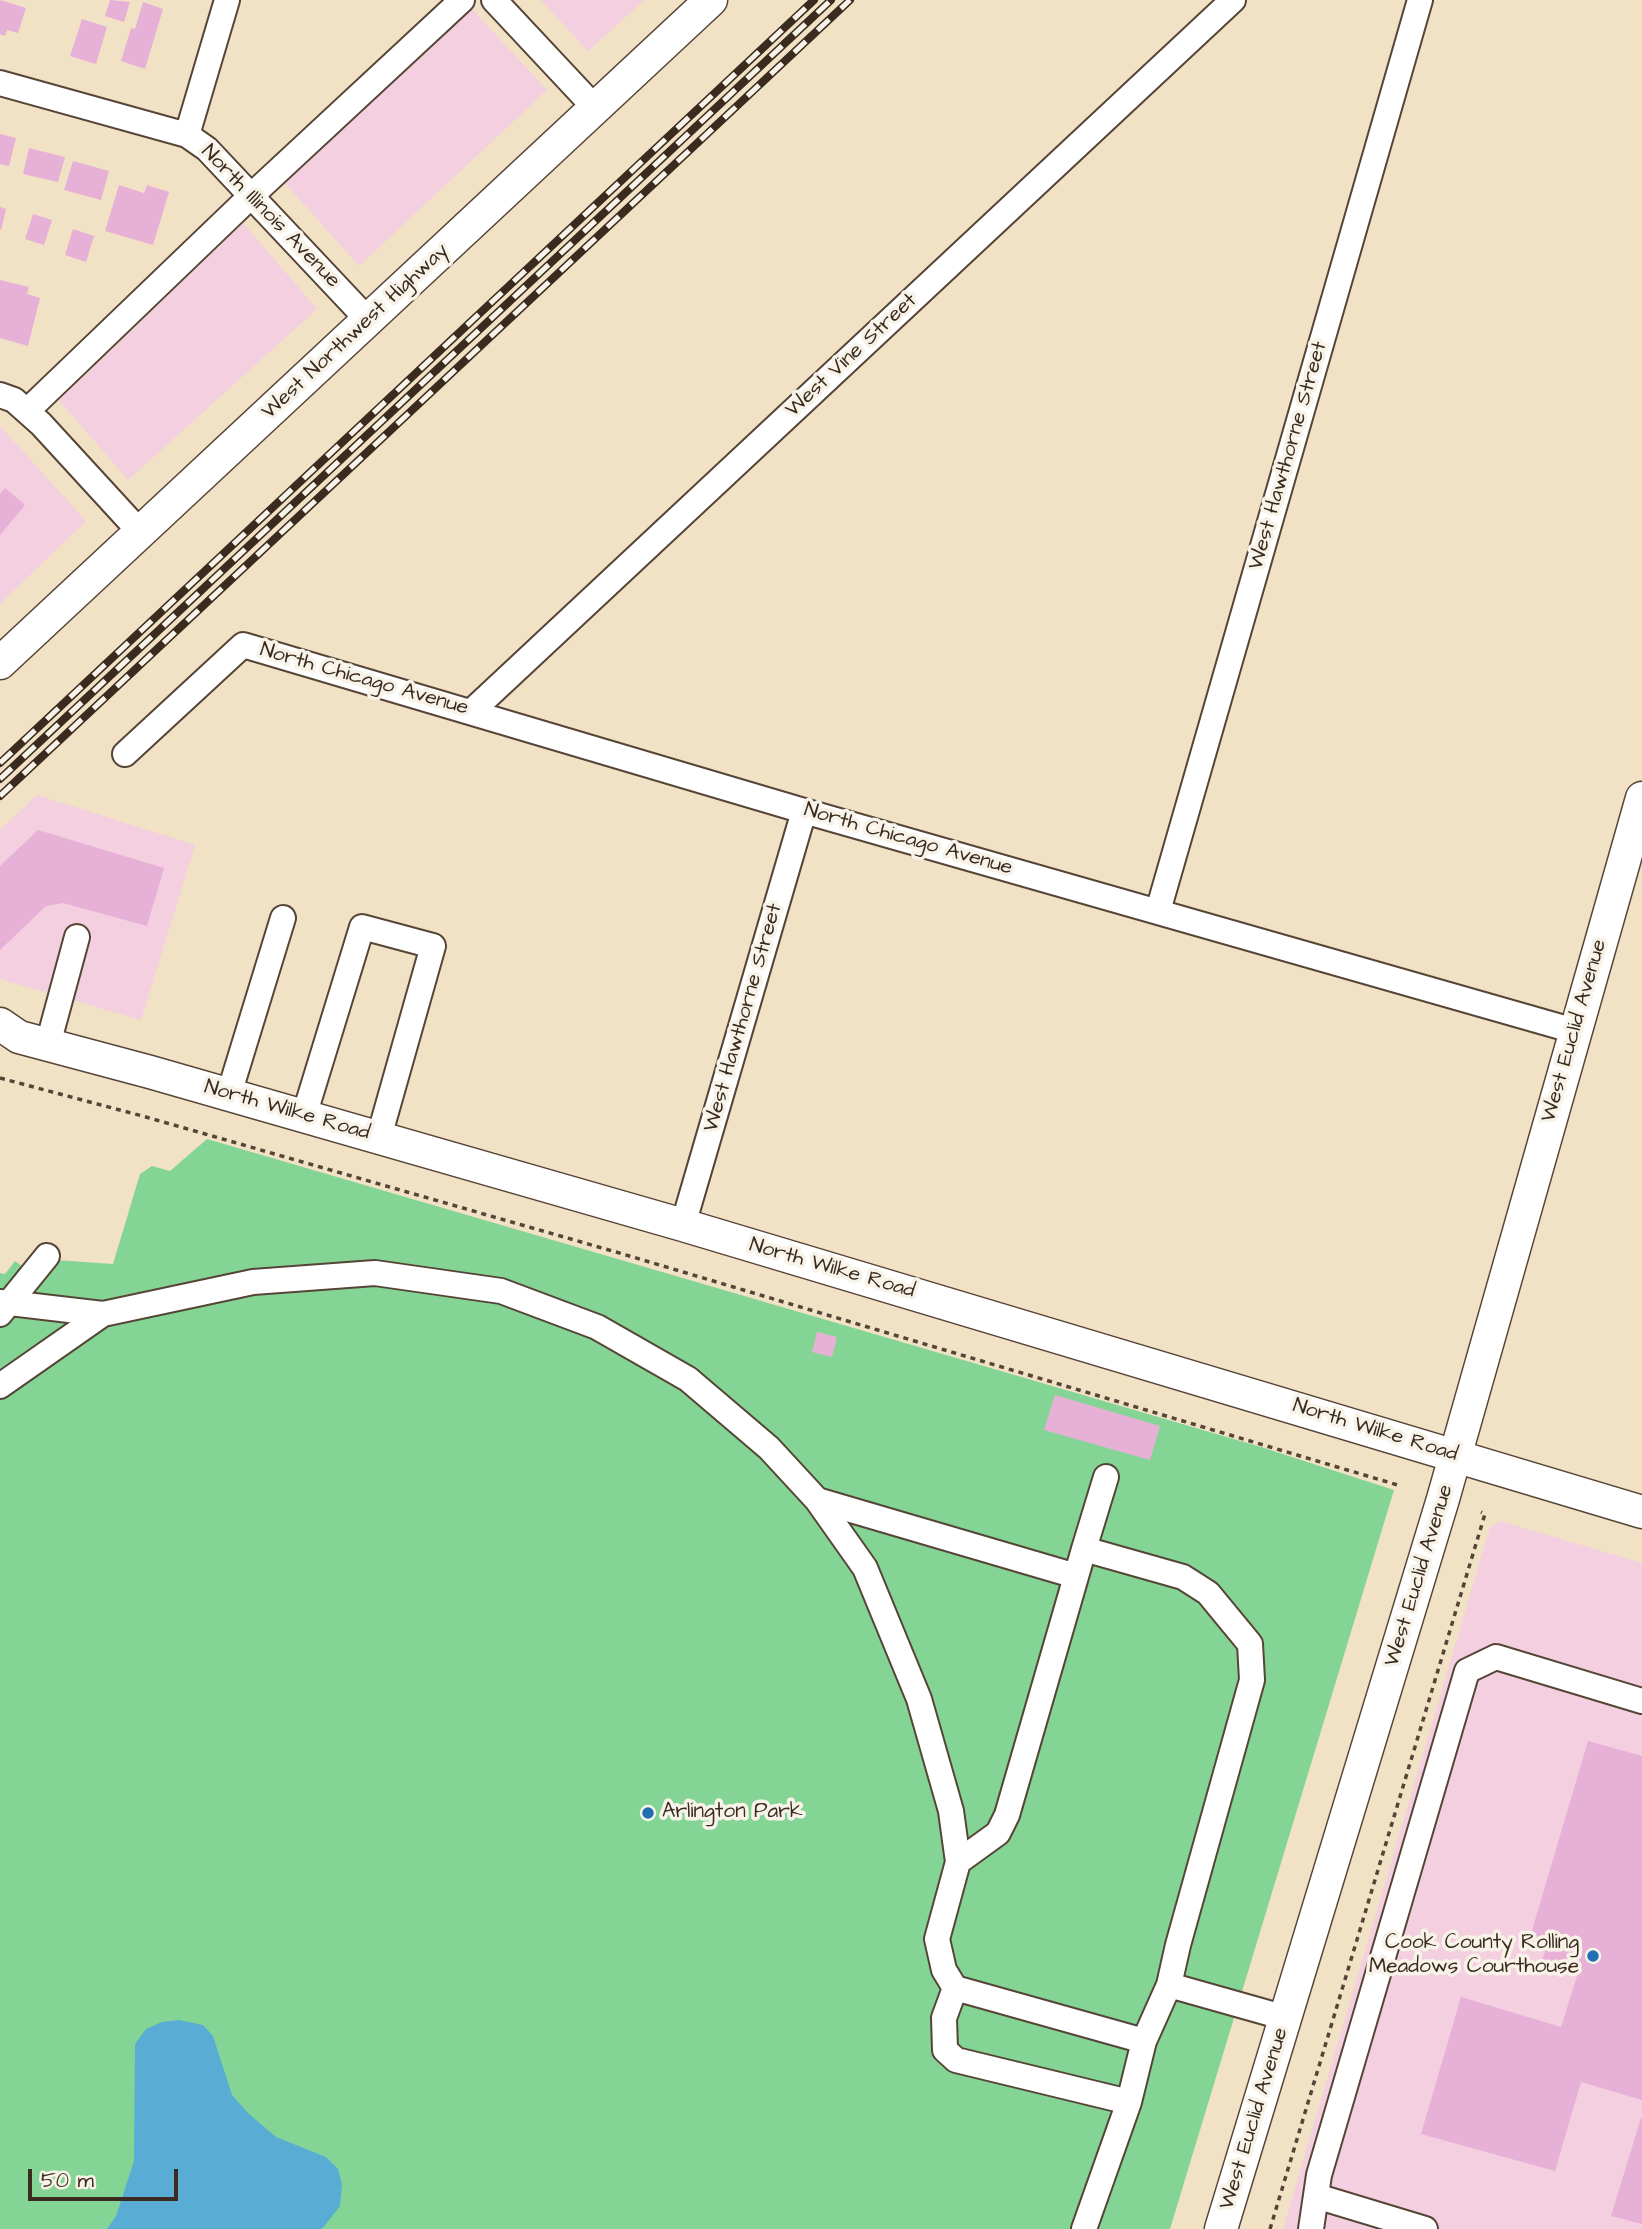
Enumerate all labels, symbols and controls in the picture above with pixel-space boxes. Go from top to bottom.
street label: North Illinois Avenue [195,140,345,294]
street label: West Northwest Highway [257,239,455,425]
street label: West Vine Street [781,289,923,423]
street label: West Hawthorne Street [1244,339,1334,573]
street label: North Chicago Avenue [257,638,471,722]
street label: North Chicago Avenue [801,798,1015,882]
street label: West Hawthorne Street [699,901,789,1135]
street label: West Euclid Avenue [1537,937,1613,1125]
street label: North Wilke Road [201,1075,373,1147]
street label: North Wilke Road [746,1233,918,1305]
street label: North Wilke Road [1290,1394,1460,1468]
street label: West Euclid Avenue [1380,1482,1460,1670]
place label: Arlington Park [662,1800,803,1826]
marker: Arlington Park [640,1805,656,1821]
place label: Cook County Rolling Meadows Courthouse [1369,1931,1579,1981]
marker: Cook County Rolling Meadows Courthouse [1585,1948,1601,1964]
street label: West Euclid Avenue [1215,2025,1295,2213]
scale bar [32,2156,182,2200]
text: 50 m [41,2166,94,2195]

